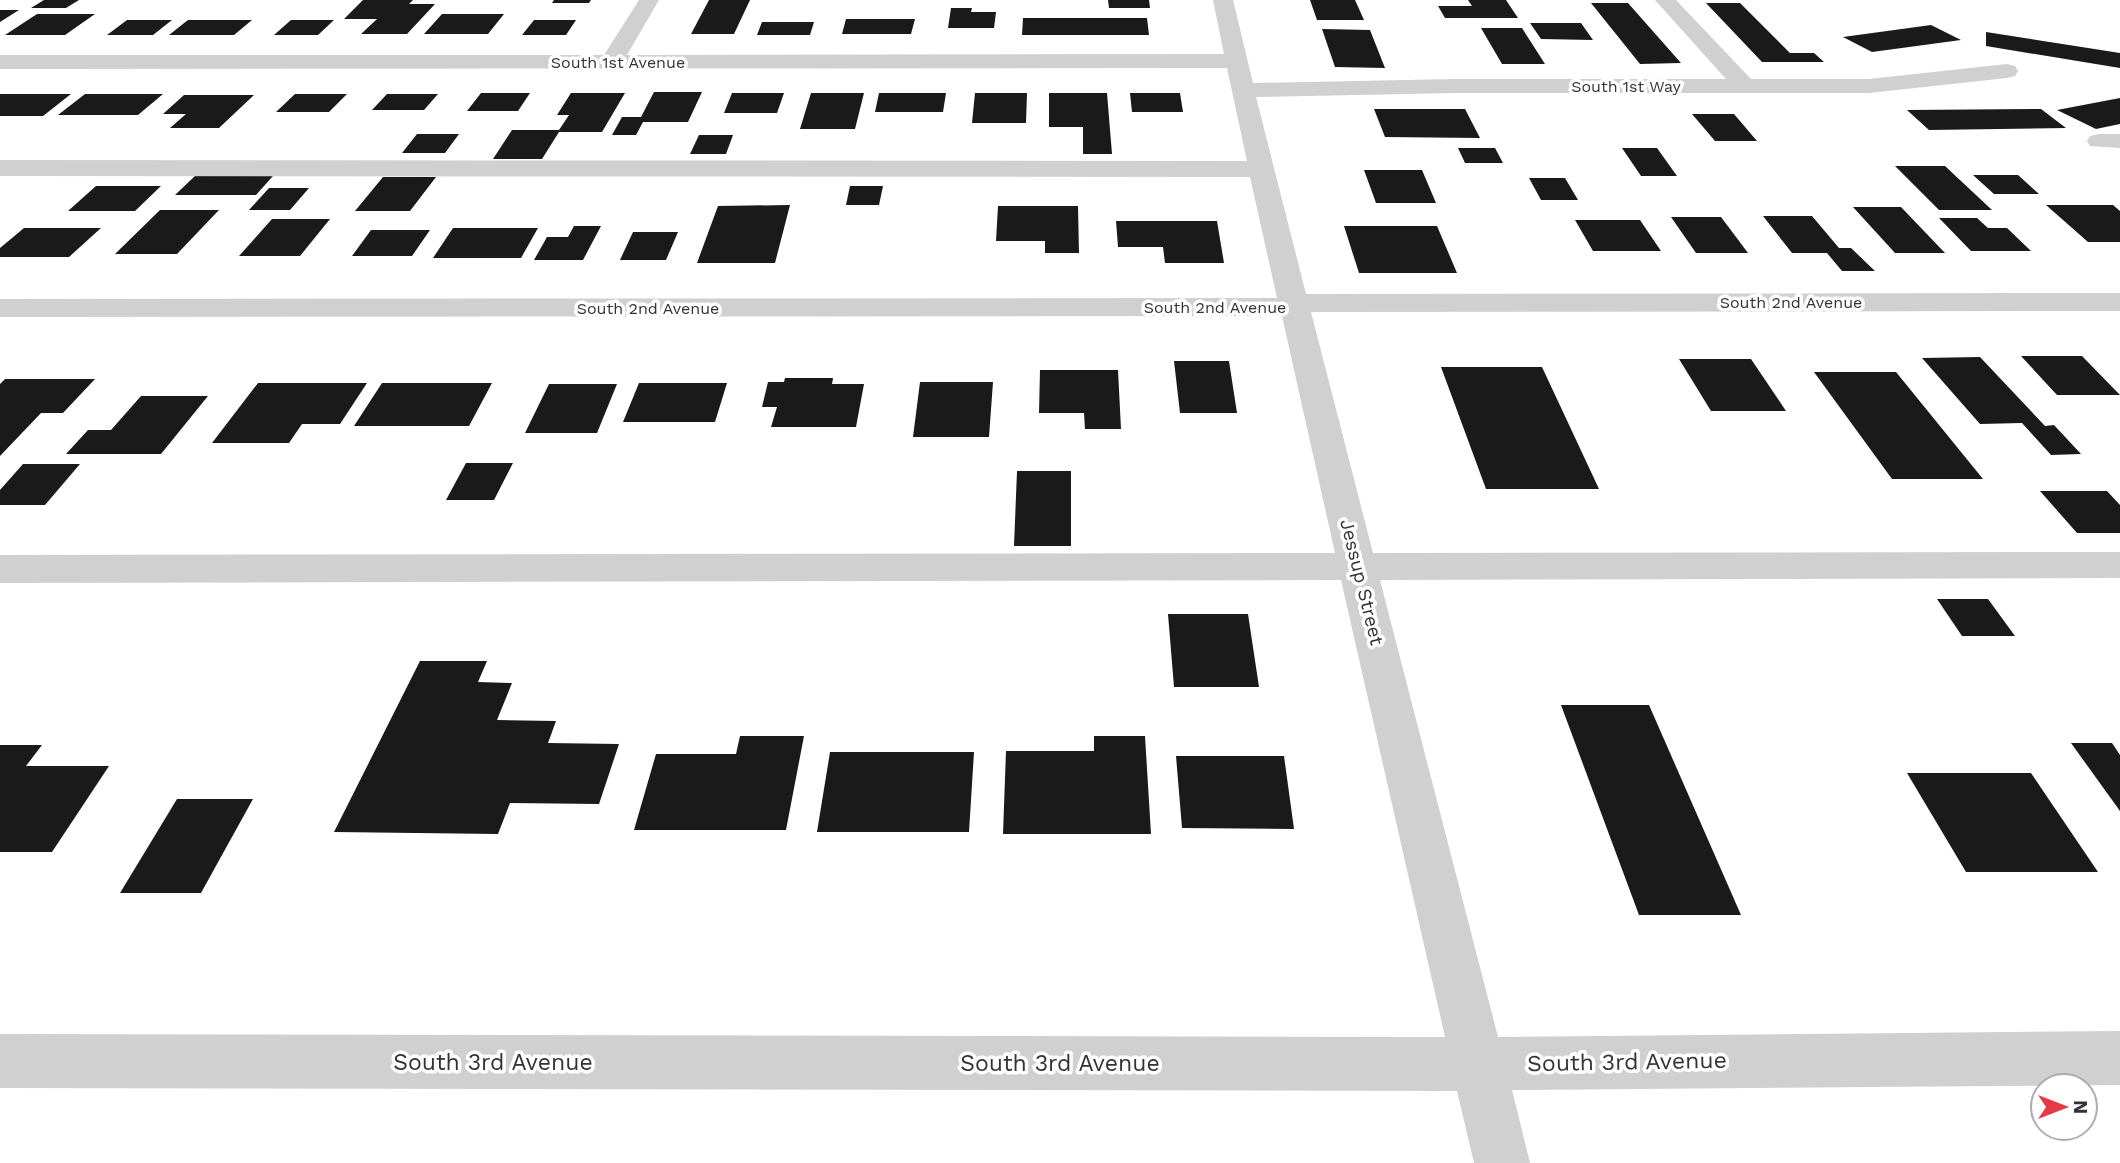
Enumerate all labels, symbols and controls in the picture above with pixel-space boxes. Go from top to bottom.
street label: South 1st Avenue [551,53,685,72]
street label: South 1st Way [1571,77,1681,96]
street label: South 2nd Avenue [1720,293,1862,312]
street label: South 2nd Avenue [1144,298,1286,317]
street label: South 2nd Avenue [577,299,719,318]
street label: Jessup Street [1335,517,1389,647]
street label: South 3rd Avenue [1527,1047,1727,1077]
street label: South 3rd Avenue [393,1049,593,1076]
street label: South 3rd Avenue [960,1050,1160,1077]
north arrow [2029,1072,2099,1142]
text: N [2069,1100,2092,1114]

